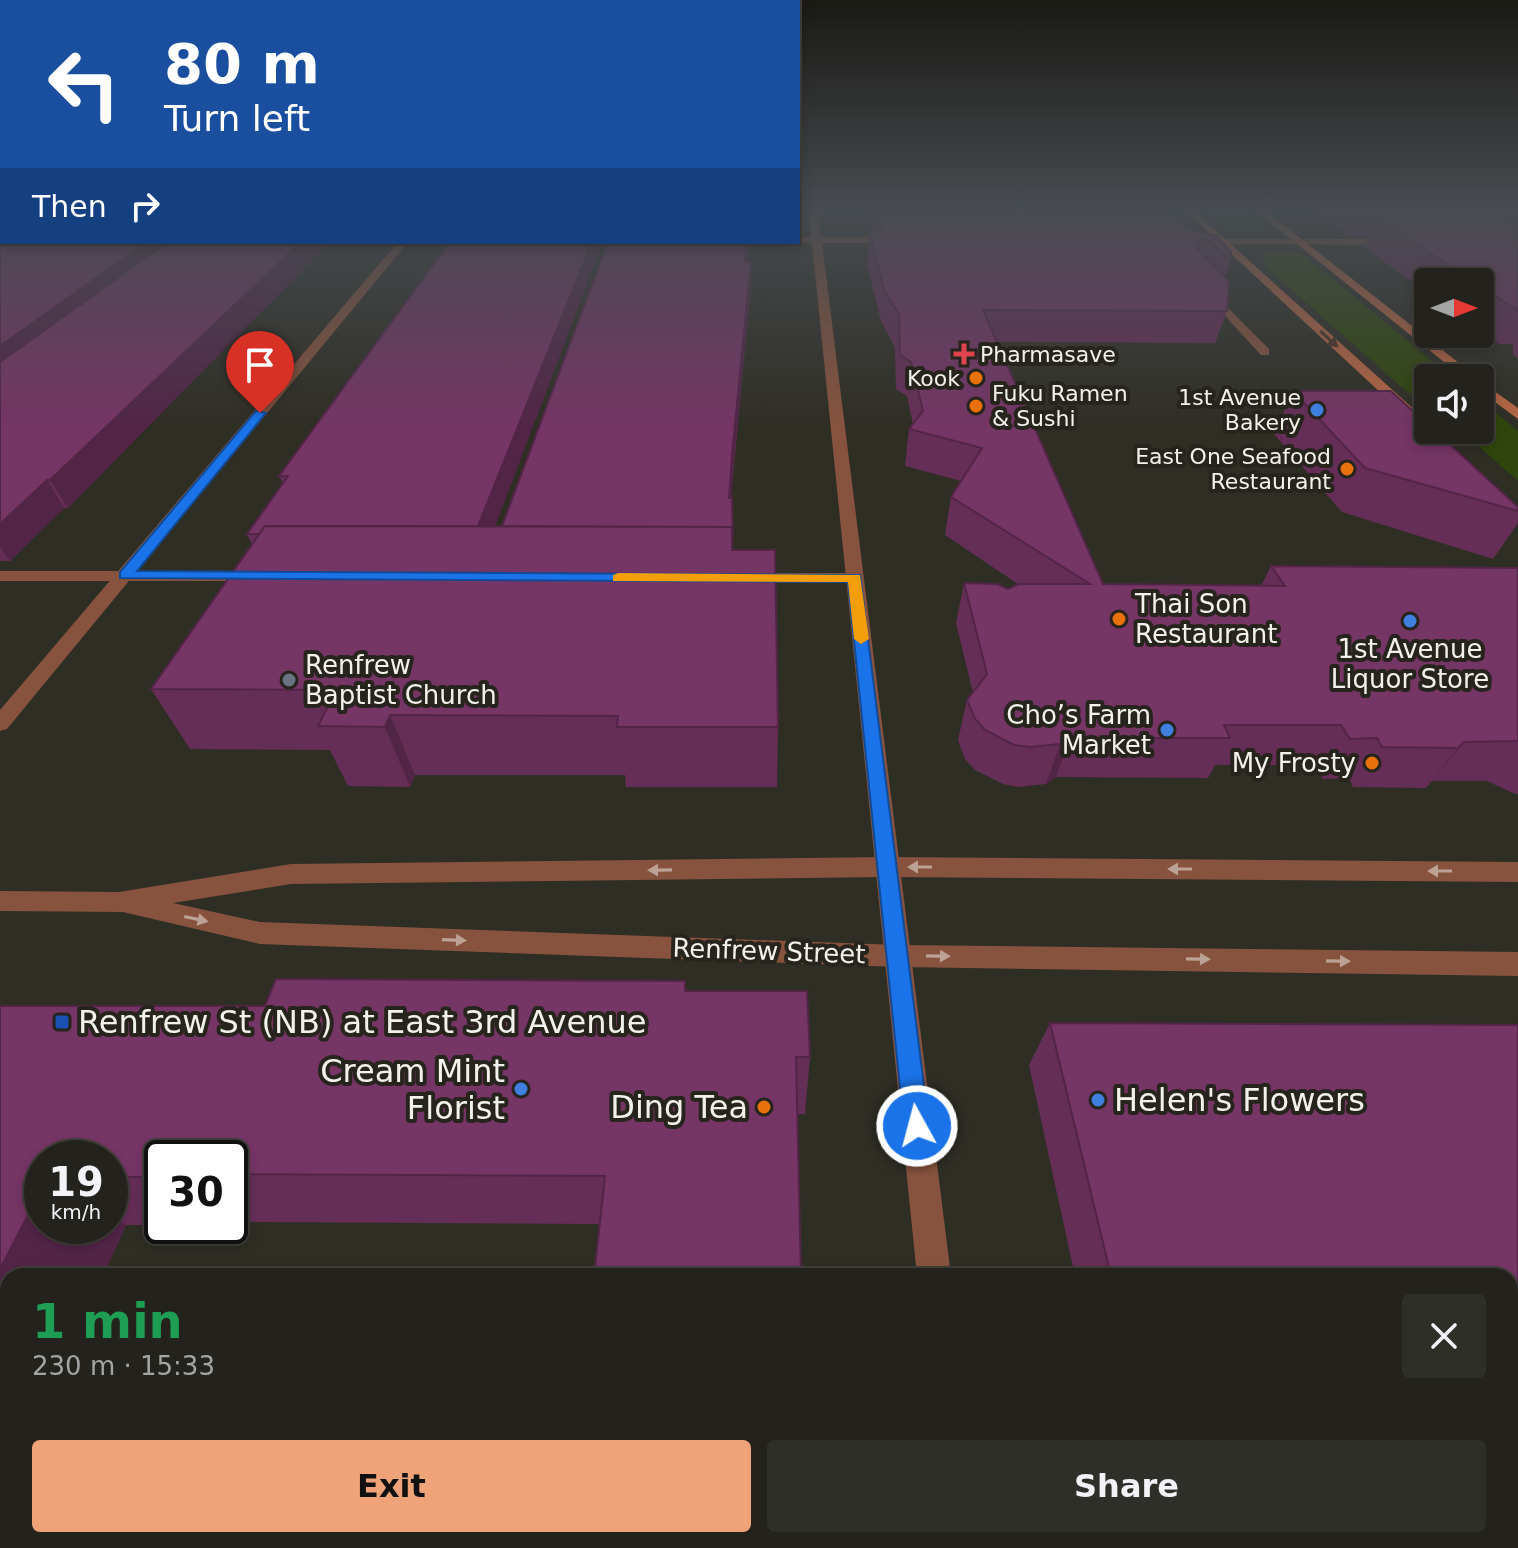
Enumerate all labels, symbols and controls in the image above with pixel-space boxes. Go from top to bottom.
text: 80 m [164,31,320,96]
icon: left [32,32,136,136]
text: Turn left [164,98,310,139]
icon: right [123,184,167,228]
text: Then [32,189,107,224]
north arrow [1414,268,1494,348]
map controls [1414,268,1494,444]
one-way arrow [1319,330,1338,348]
pin [226,331,294,413]
place label: Pharmasave [980,342,1116,367]
icon: arrive [238,343,282,387]
marker: Pharmasave [955,345,973,363]
button: sound [1414,364,1494,444]
place label: Kook [907,366,960,391]
marker: Kook [967,369,985,387]
place label: Fuku Ramen & Sushi [992,381,1128,431]
place label: 1st Avenue Bakery [1178,385,1301,435]
marker: Fuku Ramen & Sushi [967,397,985,415]
marker: 1st Avenue Bakery [1308,401,1326,419]
place label: East One Seafood Restaurant [1135,444,1331,494]
marker: East One Seafood Restaurant [1338,460,1356,478]
place label: Thai Son Restaurant [1134,589,1277,649]
marker: Thai Son Restaurant [1110,610,1128,628]
marker: 1st Avenue Liquor Store [1401,612,1419,630]
place label: 1st Avenue Liquor Store [1331,634,1489,694]
place label: Renfrew Baptist Church [305,650,497,710]
marker: Renfrew Baptist Church [280,671,298,689]
place label: Cho’s Farm Market [1006,700,1151,760]
marker: Cho’s Farm Market [1158,721,1176,739]
place label: My Frosty [1232,748,1356,778]
marker: My Frosty [1363,754,1381,772]
one-way arrow [907,861,932,873]
one-way arrow [647,863,672,876]
one-way arrow [1167,863,1192,875]
one-way arrow [1427,865,1452,877]
one-way arrow [183,913,208,926]
one-way arrow [442,933,467,946]
street label: Renfrew Street [672,933,866,969]
one-way arrow [926,950,951,962]
one-way arrow [1186,952,1211,965]
one-way arrow [1326,954,1351,967]
place label: Renfrew St (NB) at East 3rd Avenue [78,1003,646,1041]
marker: Renfrew St (NB) at East 3rd Avenue [53,1013,71,1031]
place label: Cream Mint Florist [320,1052,505,1127]
marker: Cream Mint Florist [512,1080,530,1098]
place label: Helen's Flowers [1114,1081,1365,1119]
position arrow [875,1084,959,1168]
place label: Ding Tea [610,1088,748,1126]
marker: Helen's Flowers [1089,1091,1107,1109]
marker: Ding Tea [755,1098,773,1116]
speed limit sign: 30 [144,1140,248,1244]
text: 19 [48,1159,104,1205]
text: km/h [51,1200,101,1224]
text: 1 min [32,1293,183,1349]
button: close [1402,1294,1486,1378]
text: 230 m · 15:33 [32,1351,215,1381]
button: Exit [32,1440,751,1532]
button: Share [767,1440,1486,1532]

